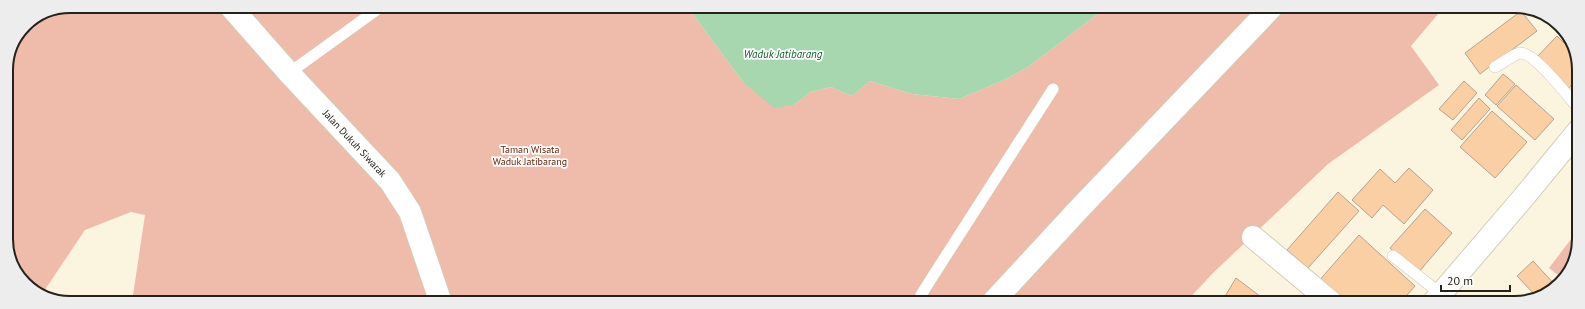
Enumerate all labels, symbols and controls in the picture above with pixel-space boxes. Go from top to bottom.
water label: Waduk Jatibarang [744,47,823,61]
street label: Jalan Dukuh Siwarak [319,106,389,180]
park label: Taman Wisata Waduk Jatibarang [493,143,567,168]
scale bar [1441,267,1510,293]
text: 20 m [1447,273,1473,288]

